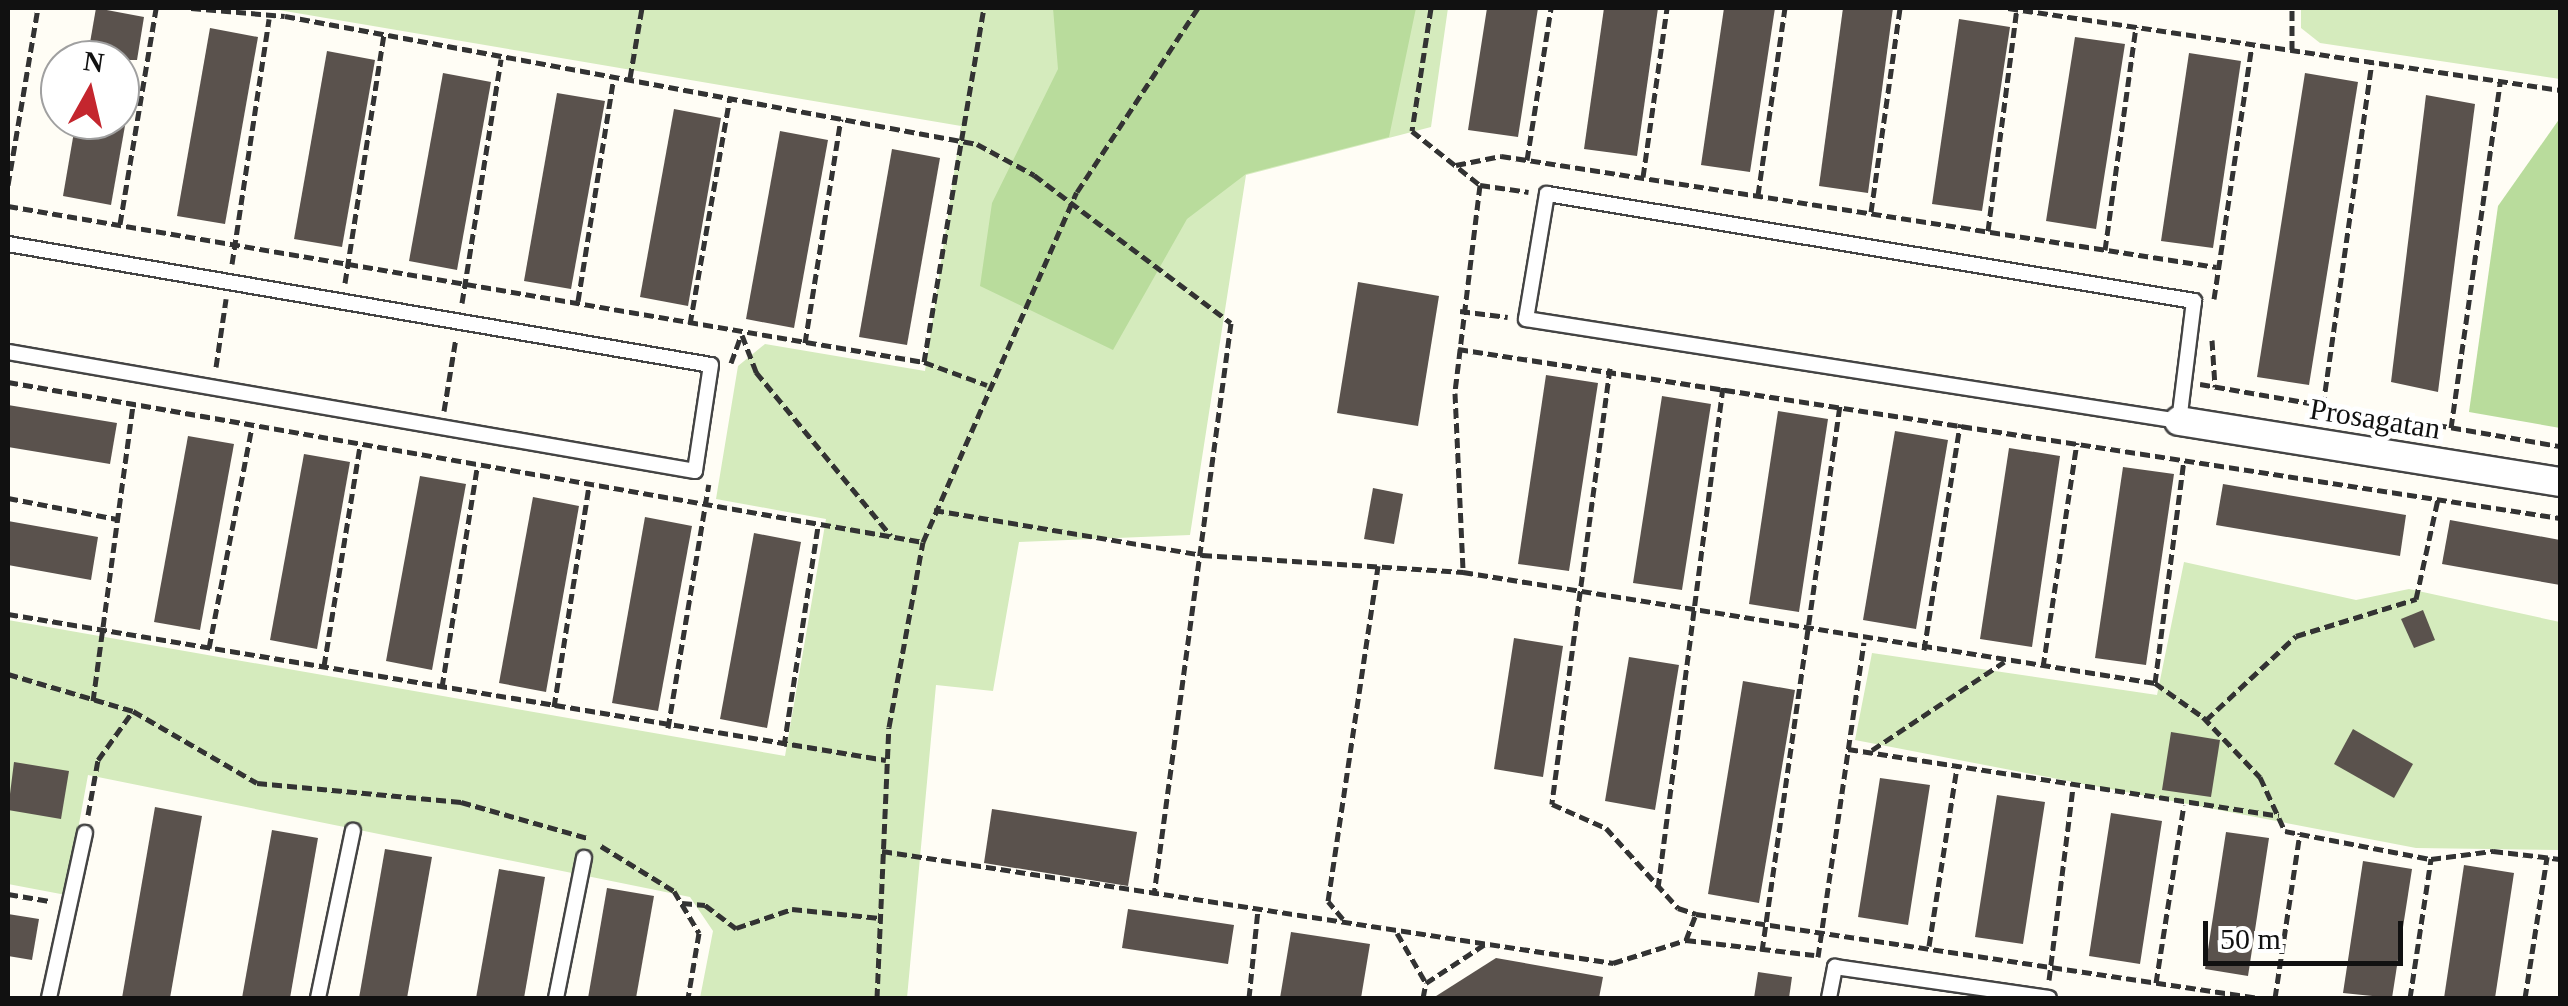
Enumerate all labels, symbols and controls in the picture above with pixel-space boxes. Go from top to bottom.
north arrow [40,40,140,140]
text: N [82,45,106,79]
street label: Prosagatan [2307,391,2443,447]
scale bar [2208,901,2408,963]
text: 50 m [2220,922,2281,955]

